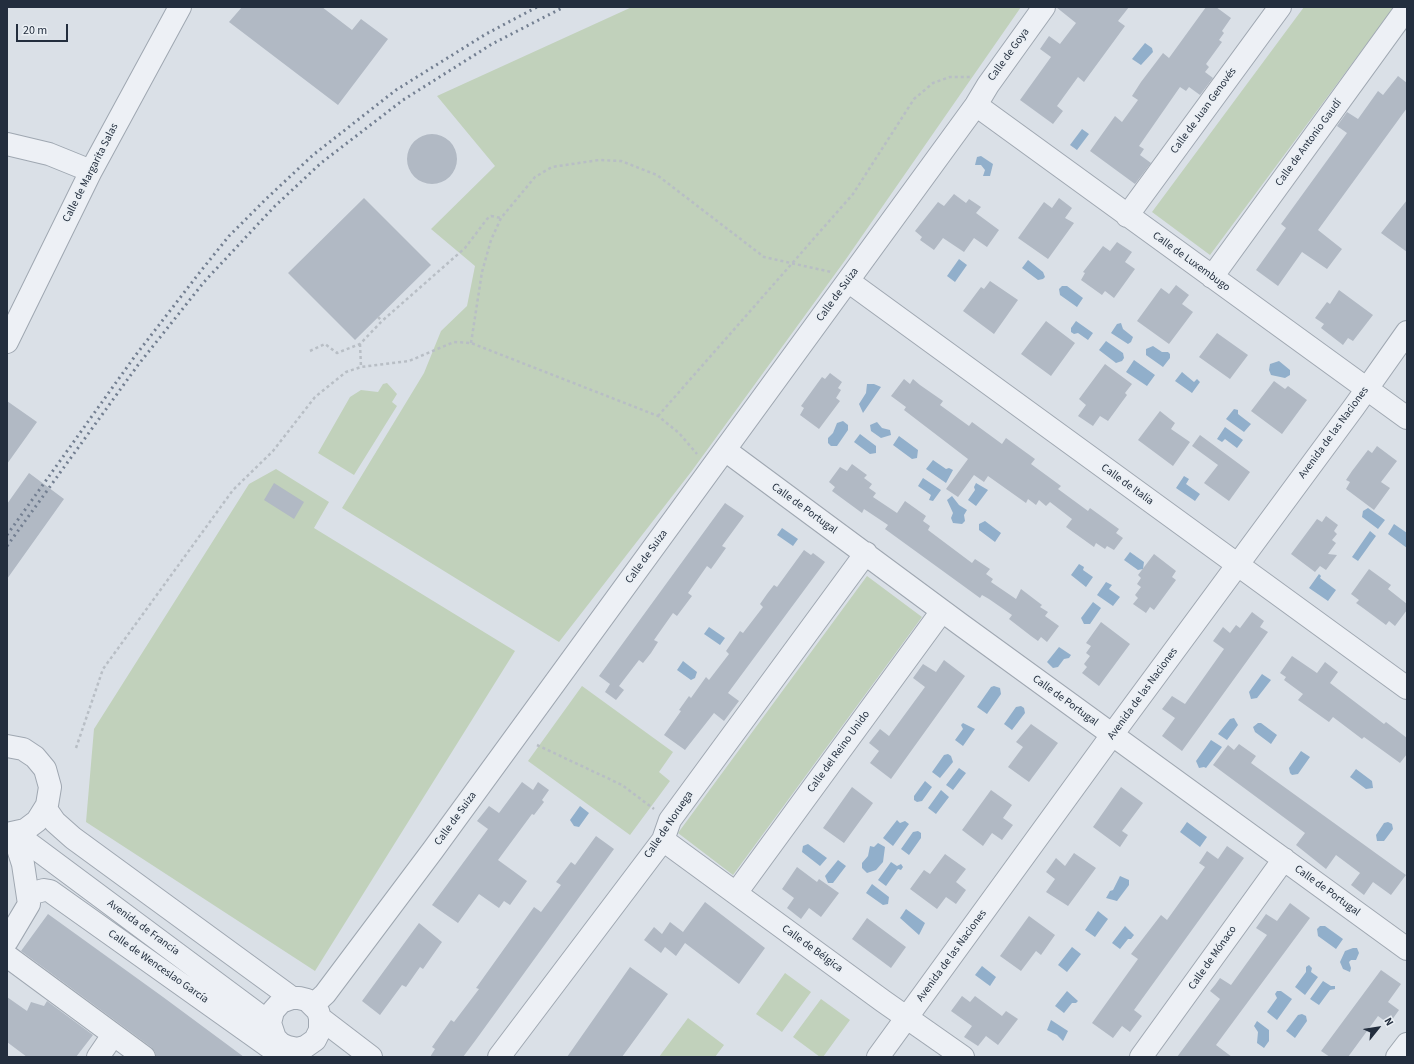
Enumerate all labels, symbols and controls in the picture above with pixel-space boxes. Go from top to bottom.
scale bar [18,16,70,42]
text: 20 m [23,22,47,39]
street label: Calle de Goya [985,26,1033,84]
street label: Calle de Juan Genovés [1168,65,1240,157]
street label: Calle de Antonio Gaudí [1273,97,1345,189]
street label: Calle de Margarita Salas [60,121,122,225]
street label: Calle de Luxembugo [1150,229,1232,295]
street label: Calle de Suiza [814,265,862,325]
street label: Avenida de las Naciones [1296,384,1372,482]
street label: Calle de Italia [1098,461,1156,509]
street label: Calle de Portugal [769,481,839,537]
street label: Calle de Suiza [623,527,671,587]
street label: Avenida de las Naciones [1105,645,1181,743]
street label: Calle de Portugal [1030,673,1100,729]
street label: Calle del Reino Unido [805,708,873,796]
street label: Calle de Suiza [432,789,480,849]
street label: Calle de Noruega [642,789,696,861]
street label: Calle de Portugal [1292,863,1362,919]
street label: Avenida de Francia [104,897,182,959]
street label: Avenida de las Naciones [914,907,990,1005]
street label: Calle de Bélgica [779,922,845,976]
street label: Calle de Mónaco [1186,923,1240,993]
street label: Calle de Wenceslao García [105,927,211,1007]
north arrow [1358,1008,1398,1048]
text: N [1380,1015,1397,1029]

